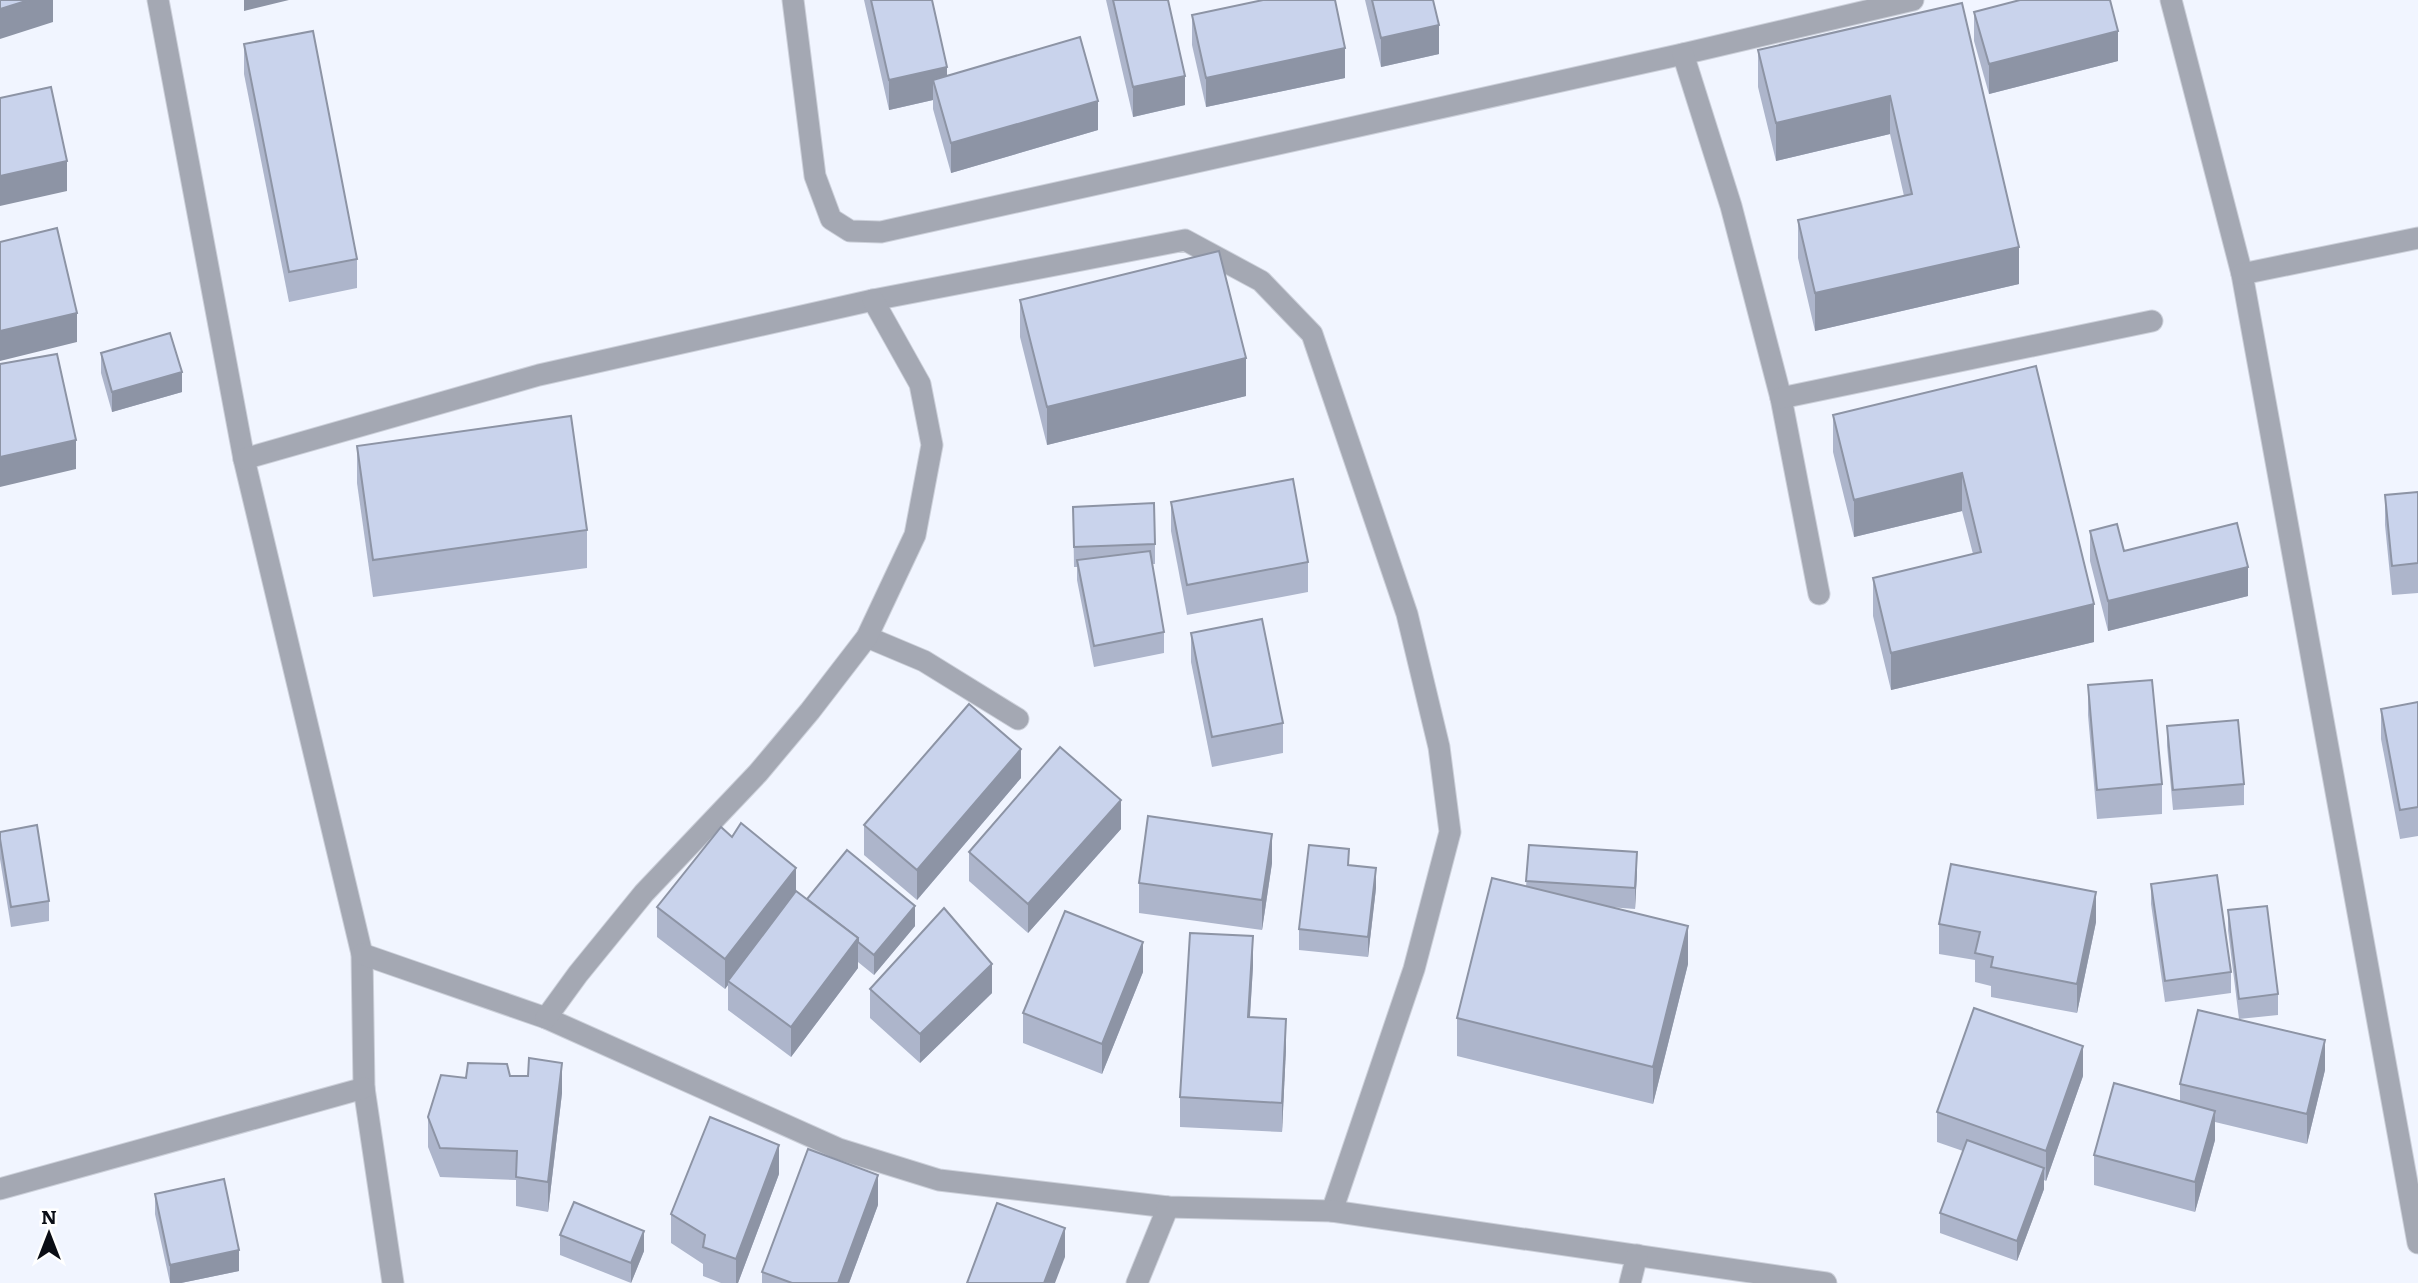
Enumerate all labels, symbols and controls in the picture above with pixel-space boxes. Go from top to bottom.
north arrow [14,1199,84,1269]
text: N [41,1202,57,1230]

